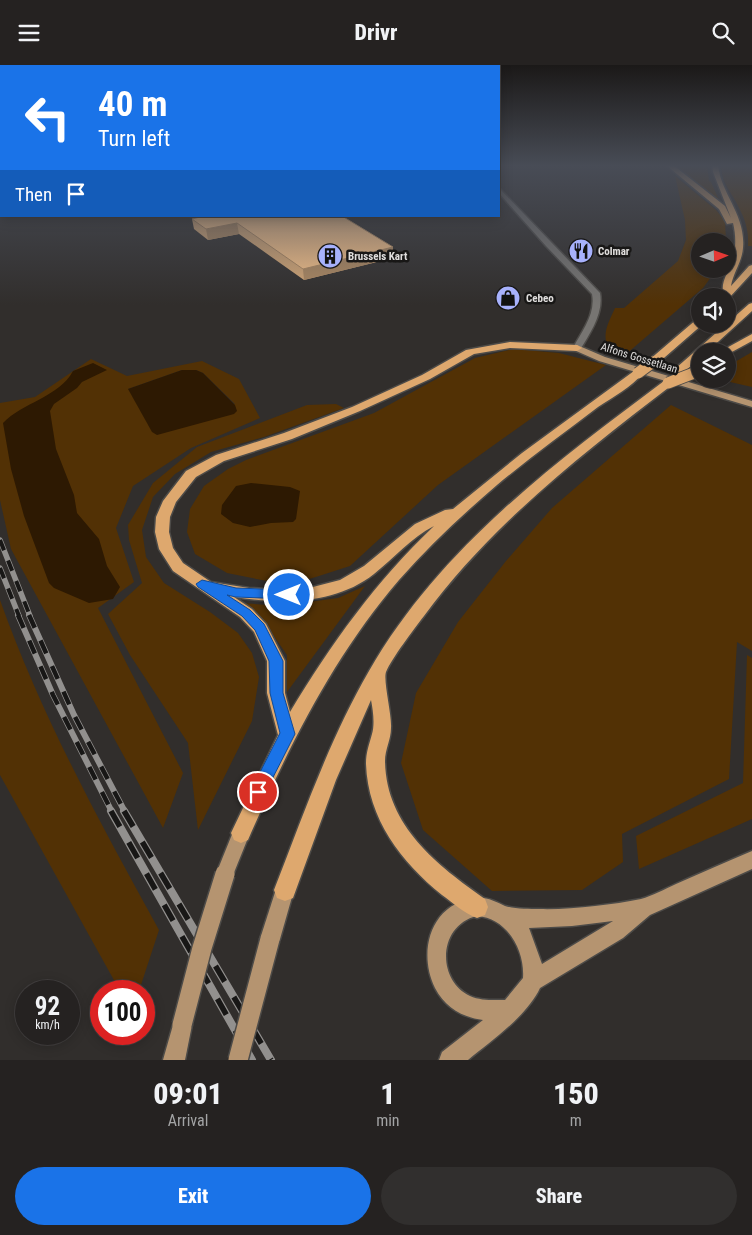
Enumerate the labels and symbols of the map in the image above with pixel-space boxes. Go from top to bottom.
north arrow [691,233,736,277]
restaurant icon: Colmar [568,238,594,264]
building icon: Brussels Kart [317,243,343,269]
place label: Colmar [598,245,630,258]
place label: Brussels Kart [348,250,408,263]
shop icon: Cebeo [495,285,521,311]
place label: Cebeo [526,292,554,305]
street label: Alfons Gossetlaan [599,340,679,376]
position arrow [262,568,314,620]
pin [237,771,279,813]
speed limit sign: 100 [90,980,155,1045]

